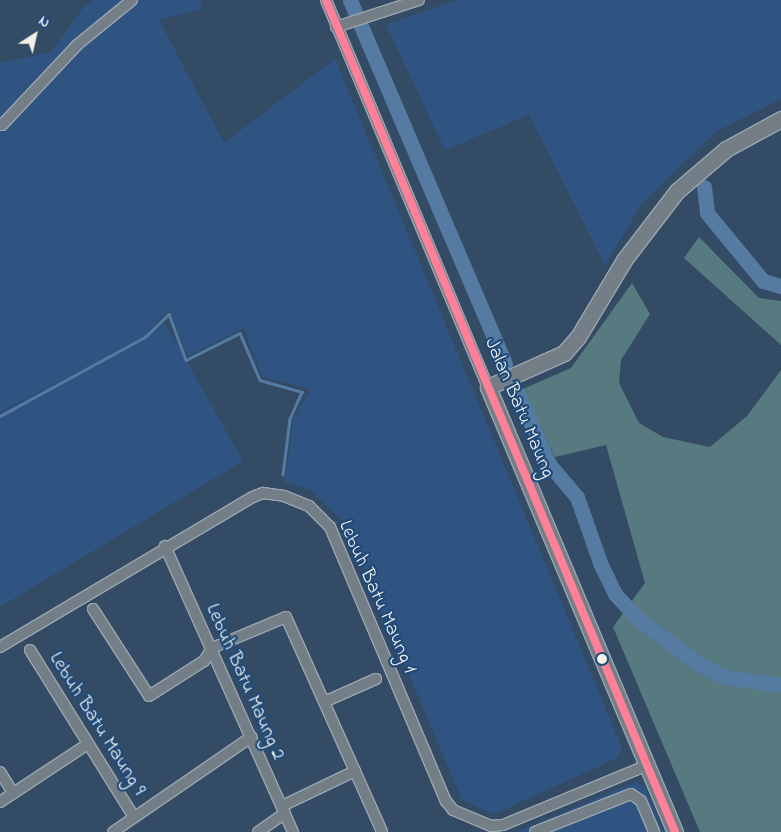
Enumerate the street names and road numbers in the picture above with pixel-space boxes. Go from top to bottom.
street label: Jalan Batu Maung [479,334,559,482]
street label: Lebuh Batu Maung 1 [333,517,421,677]
street label: Lebuh Batu Maung 2 [200,600,290,764]
street label: Lebuh Batu Maung 9 [43,648,151,800]

